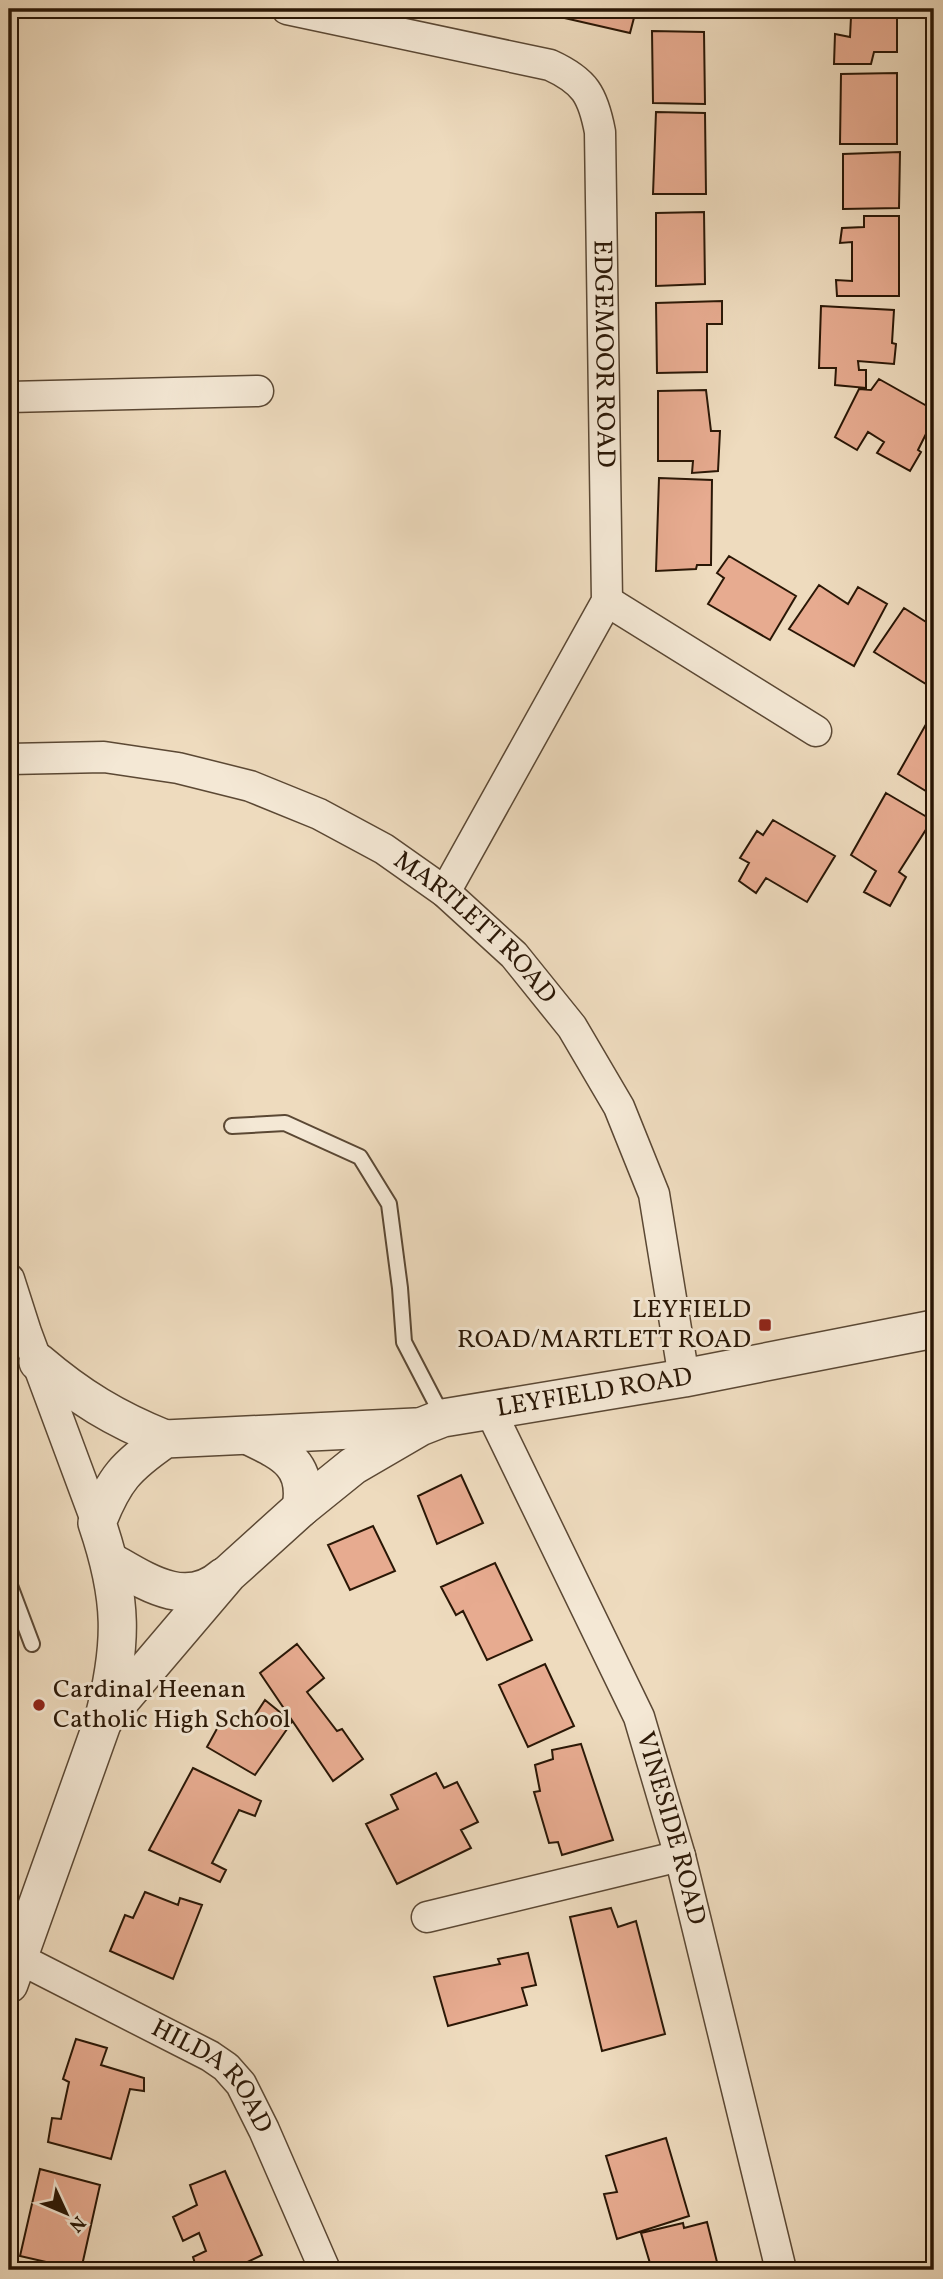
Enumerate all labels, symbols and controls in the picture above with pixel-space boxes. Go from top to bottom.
street label: EDGEMOOR ROAD [584,239,623,468]
street label: MARTLETT ROAD [386,843,565,1012]
place label: LEYFIELD ROAD/MARTLETT ROAD [457,1292,751,1358]
marker: LEYFIELD ROAD/MARTLETT ROAD [757,1317,773,1333]
street label: LEYFIELD ROAD [494,1359,695,1427]
place label: Cardinal Heenan Catholic High School [53,1672,291,1738]
marker: Cardinal Heenan Catholic High School [31,1697,47,1713]
street label: VINESIDE ROAD [626,1727,714,1929]
street label: HILDA ROAD [145,2011,281,2139]
north arrow [32,2178,102,2248]
text: N [63,2209,91,2238]

